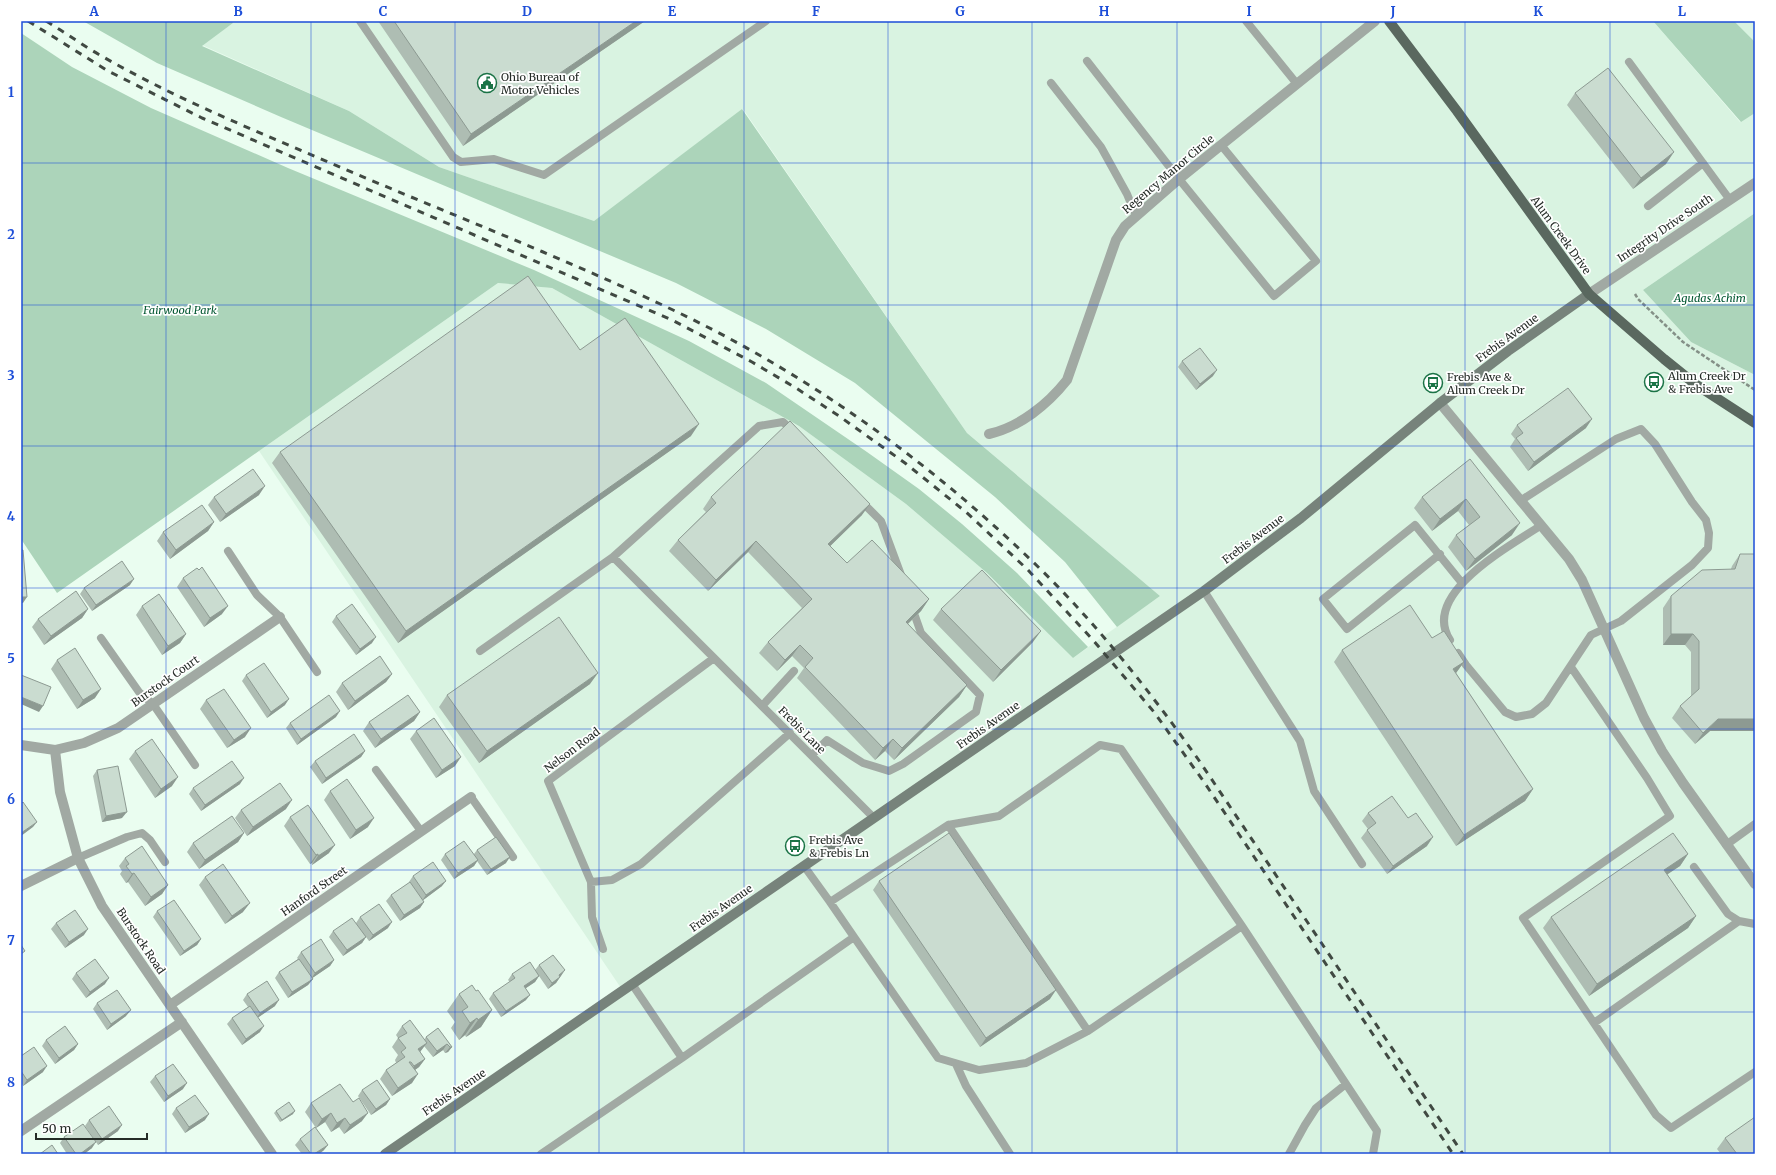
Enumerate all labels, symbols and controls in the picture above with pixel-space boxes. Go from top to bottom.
text: A [88,3,99,20]
text: B [233,3,243,20]
text: C [379,3,388,20]
text: D [522,3,532,20]
text: E [668,3,677,20]
text: F [812,3,820,20]
text: G [955,3,965,20]
text: H [1099,3,1110,20]
text: I [1246,3,1252,20]
text: J [1389,3,1396,20]
text: K [1533,3,1543,20]
text: L [1678,3,1687,20]
place label: Ohio Bureau of Motor Vehicles [501,70,580,97]
public building icon: Ohio Bureau of Motor Vehicles [476,72,498,94]
text: 1 [8,84,14,101]
street label: Regency Manor Circle [1119,131,1217,216]
street label: Integrity Drive South [1615,191,1716,265]
street label: Alum Creek Drive [1527,192,1594,277]
text: 2 [7,226,15,243]
park label: Agudas Achim [1673,291,1746,305]
park label: Fairwood Park [142,303,217,317]
street label: Frebis Avenue [1473,311,1541,365]
text: 3 [7,367,15,384]
place label: Alum Creek Dr & Frebis Ave [1667,369,1746,396]
place label: Frebis Ave & Alum Creek Dr [1446,370,1525,397]
bus stop icon: Alum Creek Dr & Frebis Ave [1643,371,1665,393]
bus stop icon: Frebis Ave & Alum Creek Dr [1422,372,1444,394]
text: 4 [7,508,16,525]
street label: Frebis Avenue [1219,511,1287,567]
text: 5 [7,650,15,667]
street label: Burstock Court [128,652,202,710]
street label: Frebis Avenue [954,698,1022,752]
street label: Frebis Lane [775,703,829,757]
street label: Nelson Road [541,724,603,775]
text: 6 [7,791,15,808]
place label: Frebis Ave & Frebis Ln [809,833,870,860]
bus stop icon: Frebis Ave & Frebis Ln [784,835,806,857]
street label: Hanford Street [278,863,350,919]
street label: Frebis Avenue [687,881,755,935]
street label: Burstock Road [114,905,169,977]
text: 7 [7,932,15,949]
street label: Frebis Avenue [420,1065,489,1118]
text: 8 [7,1074,15,1091]
scale bar [36,1115,147,1141]
text: 50 m [42,1121,71,1136]

